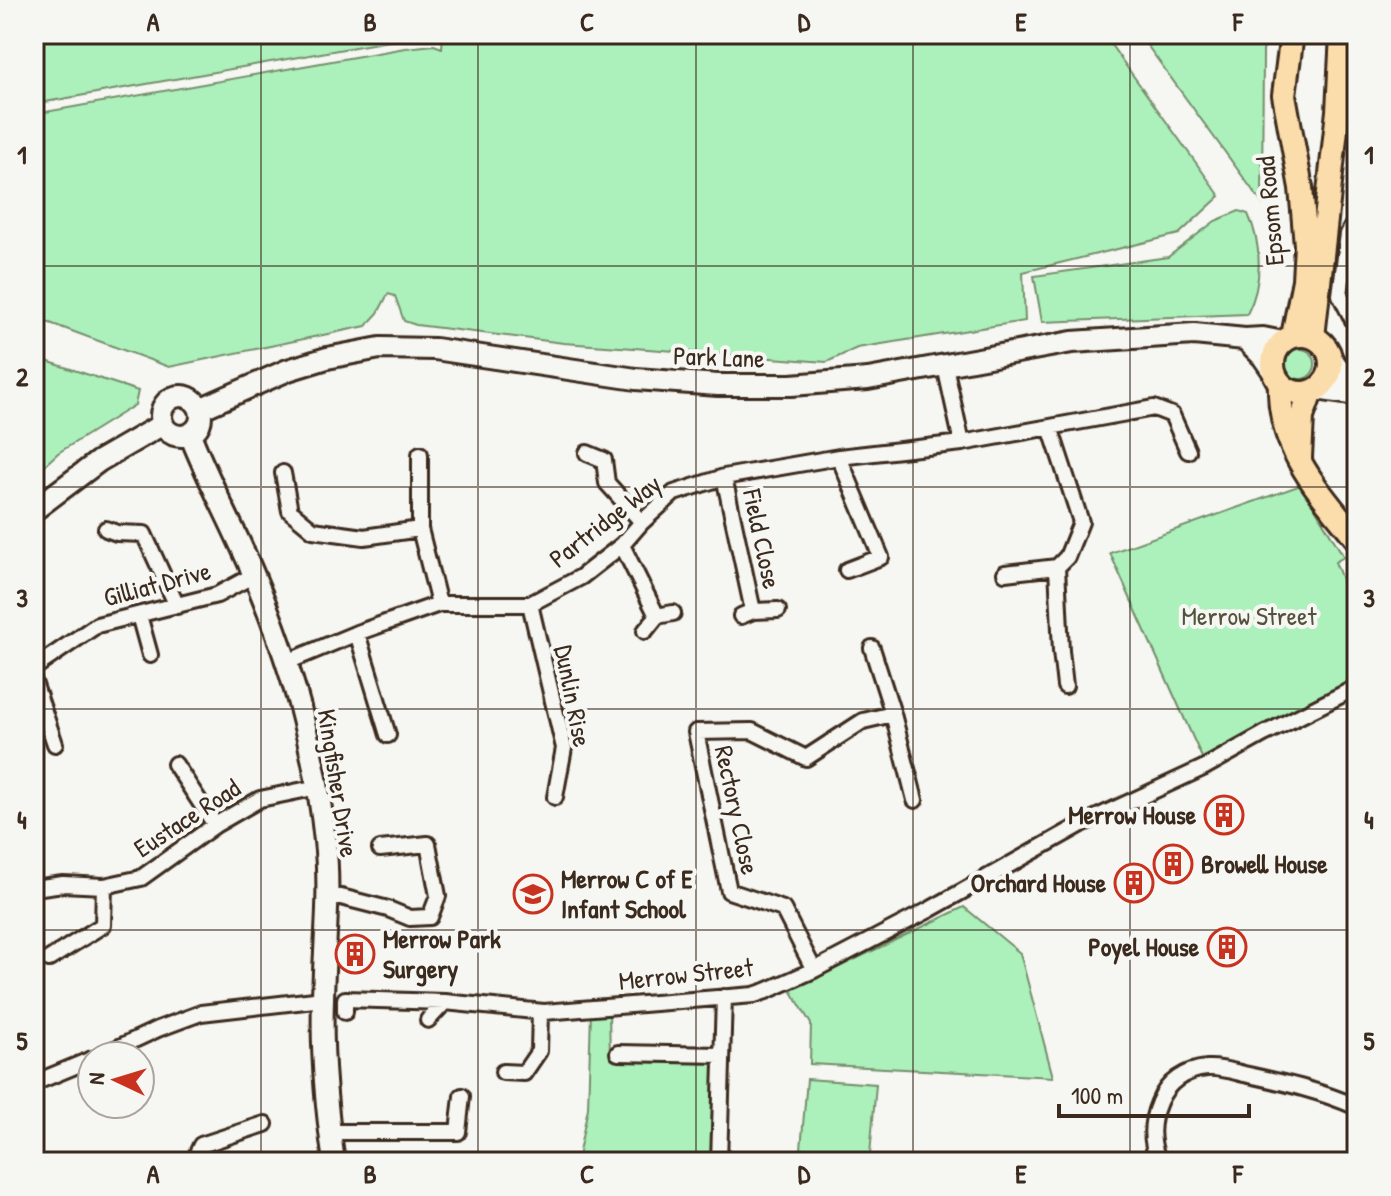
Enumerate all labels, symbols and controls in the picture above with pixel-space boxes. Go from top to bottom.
text: A [147,4,160,39]
text: B [363,4,377,39]
text: C [580,4,594,39]
text: D [798,4,811,39]
text: E [1015,4,1027,39]
text: F [1232,4,1244,39]
text: 1 [17,137,27,172]
text: 1 [1364,137,1374,172]
street label: Epsom Road [1247,155,1292,267]
street label: Park Lane [673,337,765,376]
text: 2 [16,359,29,394]
text: 2 [1363,359,1376,394]
street label: Partridge Way [542,466,668,575]
street label: Field Close [735,485,790,592]
street label: Gilliat Drive [100,552,214,615]
text: 3 [16,580,28,615]
text: 3 [1363,580,1375,615]
park label: Merrow Street [1182,598,1317,633]
street label: Dunlin Rise [546,642,600,750]
street label: Kingfisher Drive [310,706,367,859]
street label: Rectory Close [707,742,768,877]
street label: Eustace Road [127,770,247,865]
building icon: Merrow House [1203,794,1245,836]
place label: Merrow House [1068,797,1197,832]
text: 4 [17,802,27,837]
text: 4 [1364,802,1374,837]
building icon: Browell House [1152,843,1194,885]
place label: Browell House [1201,846,1328,881]
place label: Merrow C of E Infant School [561,861,693,926]
building icon: Orchard House [1113,862,1155,904]
place label: Orchard House [971,865,1107,900]
school or university icon: Merrow C of E Infant School [512,873,554,915]
place label: Merrow Park Surgery [383,921,501,987]
building icon: Poyel House [1206,926,1248,968]
place label: Poyel House [1088,929,1200,965]
building icon: Merrow Park Surgery [334,933,376,975]
street label: Merrow Street [617,949,756,998]
text: 5 [17,1023,28,1058]
text: 5 [1364,1023,1375,1058]
north arrow [76,1040,156,1120]
scale bar [1059,1068,1249,1118]
text: N [81,1071,111,1085]
text: 100 m [1071,1079,1123,1111]
text: A [147,1156,160,1191]
text: B [363,1156,377,1191]
text: C [580,1156,594,1191]
text: D [798,1156,811,1191]
text: E [1015,1156,1027,1191]
text: F [1232,1156,1244,1191]

